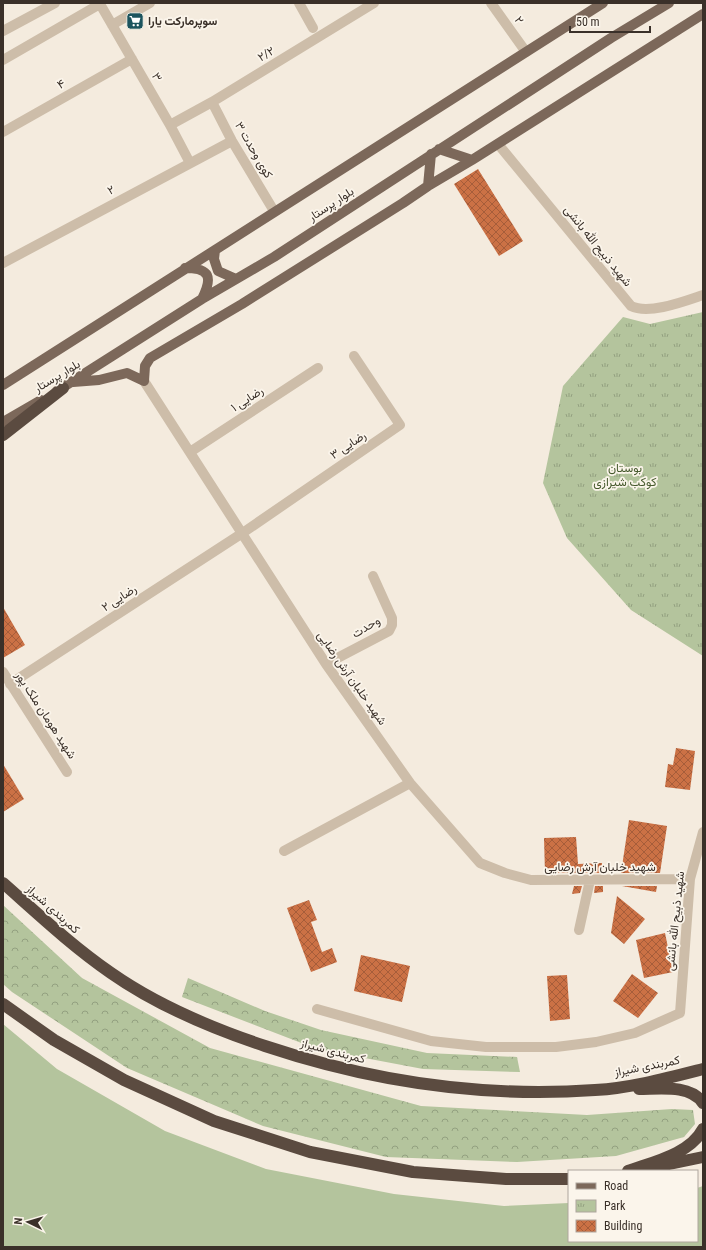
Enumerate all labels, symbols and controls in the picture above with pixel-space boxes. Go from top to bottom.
scale bar [570,8,650,34]
supermarket icon: سوپرمارکت یارا [125,11,145,31]
street label: ۲ [511,13,527,27]
place label: سوپرمارکت یارا [148,14,218,29]
text: 50 m [576,15,600,29]
street label: ۲/۲ [255,44,277,64]
street label: ۳ [149,70,165,84]
street label: ۴ [55,76,68,92]
street label: کوی وحدت ۳ [231,119,276,181]
street label: ۲ [105,182,117,198]
street label: بلوار پرستار [305,184,357,225]
street label: شهید ذبیح الله بانشی [560,203,635,291]
street label: بلوار پرستار [30,357,83,397]
street label: رضایی ۱ [228,383,266,415]
street label: رضایی ۳ [327,428,369,463]
park label: بوستان کوکب شیرازی [593,461,657,490]
street label: رضایی ۲ [99,582,140,615]
street label: وحدت [349,613,383,642]
street label: شهید خلبان آرش رضایی [314,628,390,728]
street label: شهید هومان ملک پور [11,668,79,762]
street label: شهید خلبان آرش رضایی [544,860,656,875]
street label: شهید ذبیح الله بانشی [663,870,689,972]
street label: کمربندی شیراز [22,881,82,937]
street label: کمربندی شیراز [298,1035,367,1067]
street label: کمربندی شیراز [612,1053,681,1080]
legend [568,1170,698,1242]
text: Road [604,1179,628,1193]
text: Park [604,1199,626,1213]
north arrow [8,1202,48,1242]
text: N [12,1217,25,1225]
text: Building [604,1219,642,1233]

